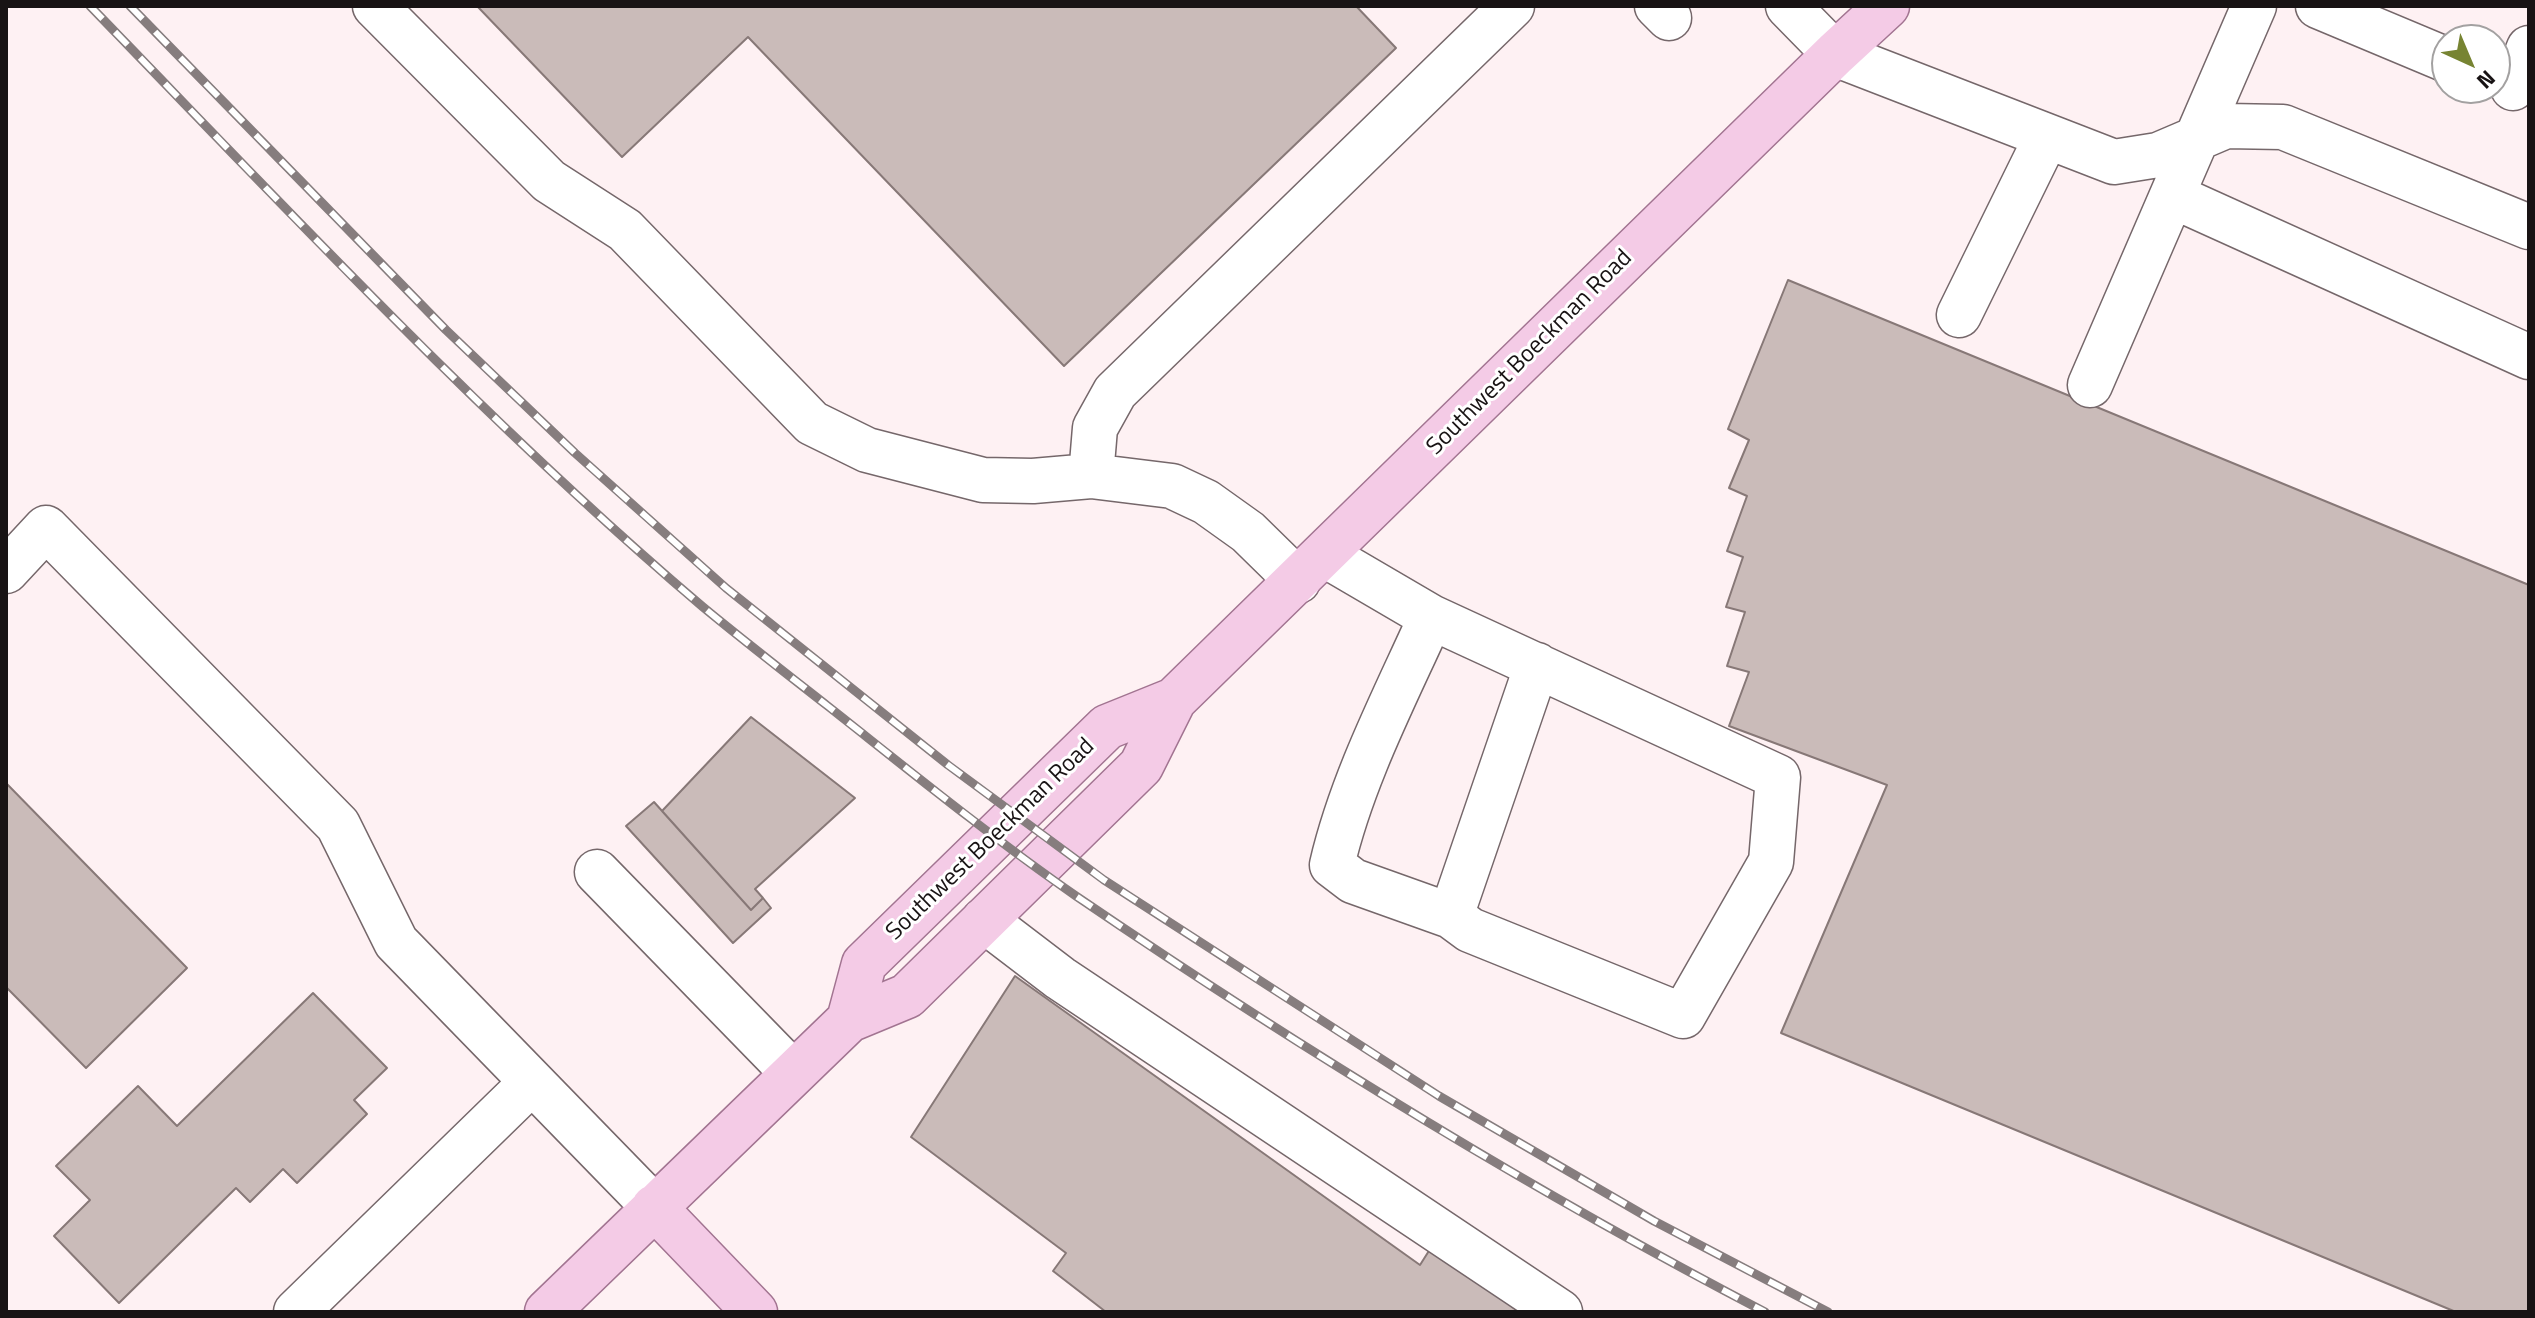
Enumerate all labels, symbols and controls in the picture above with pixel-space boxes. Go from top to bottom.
north arrow [2431,24,2511,104]
text: N [2469,62,2504,97]
street label: Southwest Boeckman Road [1421,244,1639,462]
street label: Southwest Boeckman Road [881,733,1101,947]

